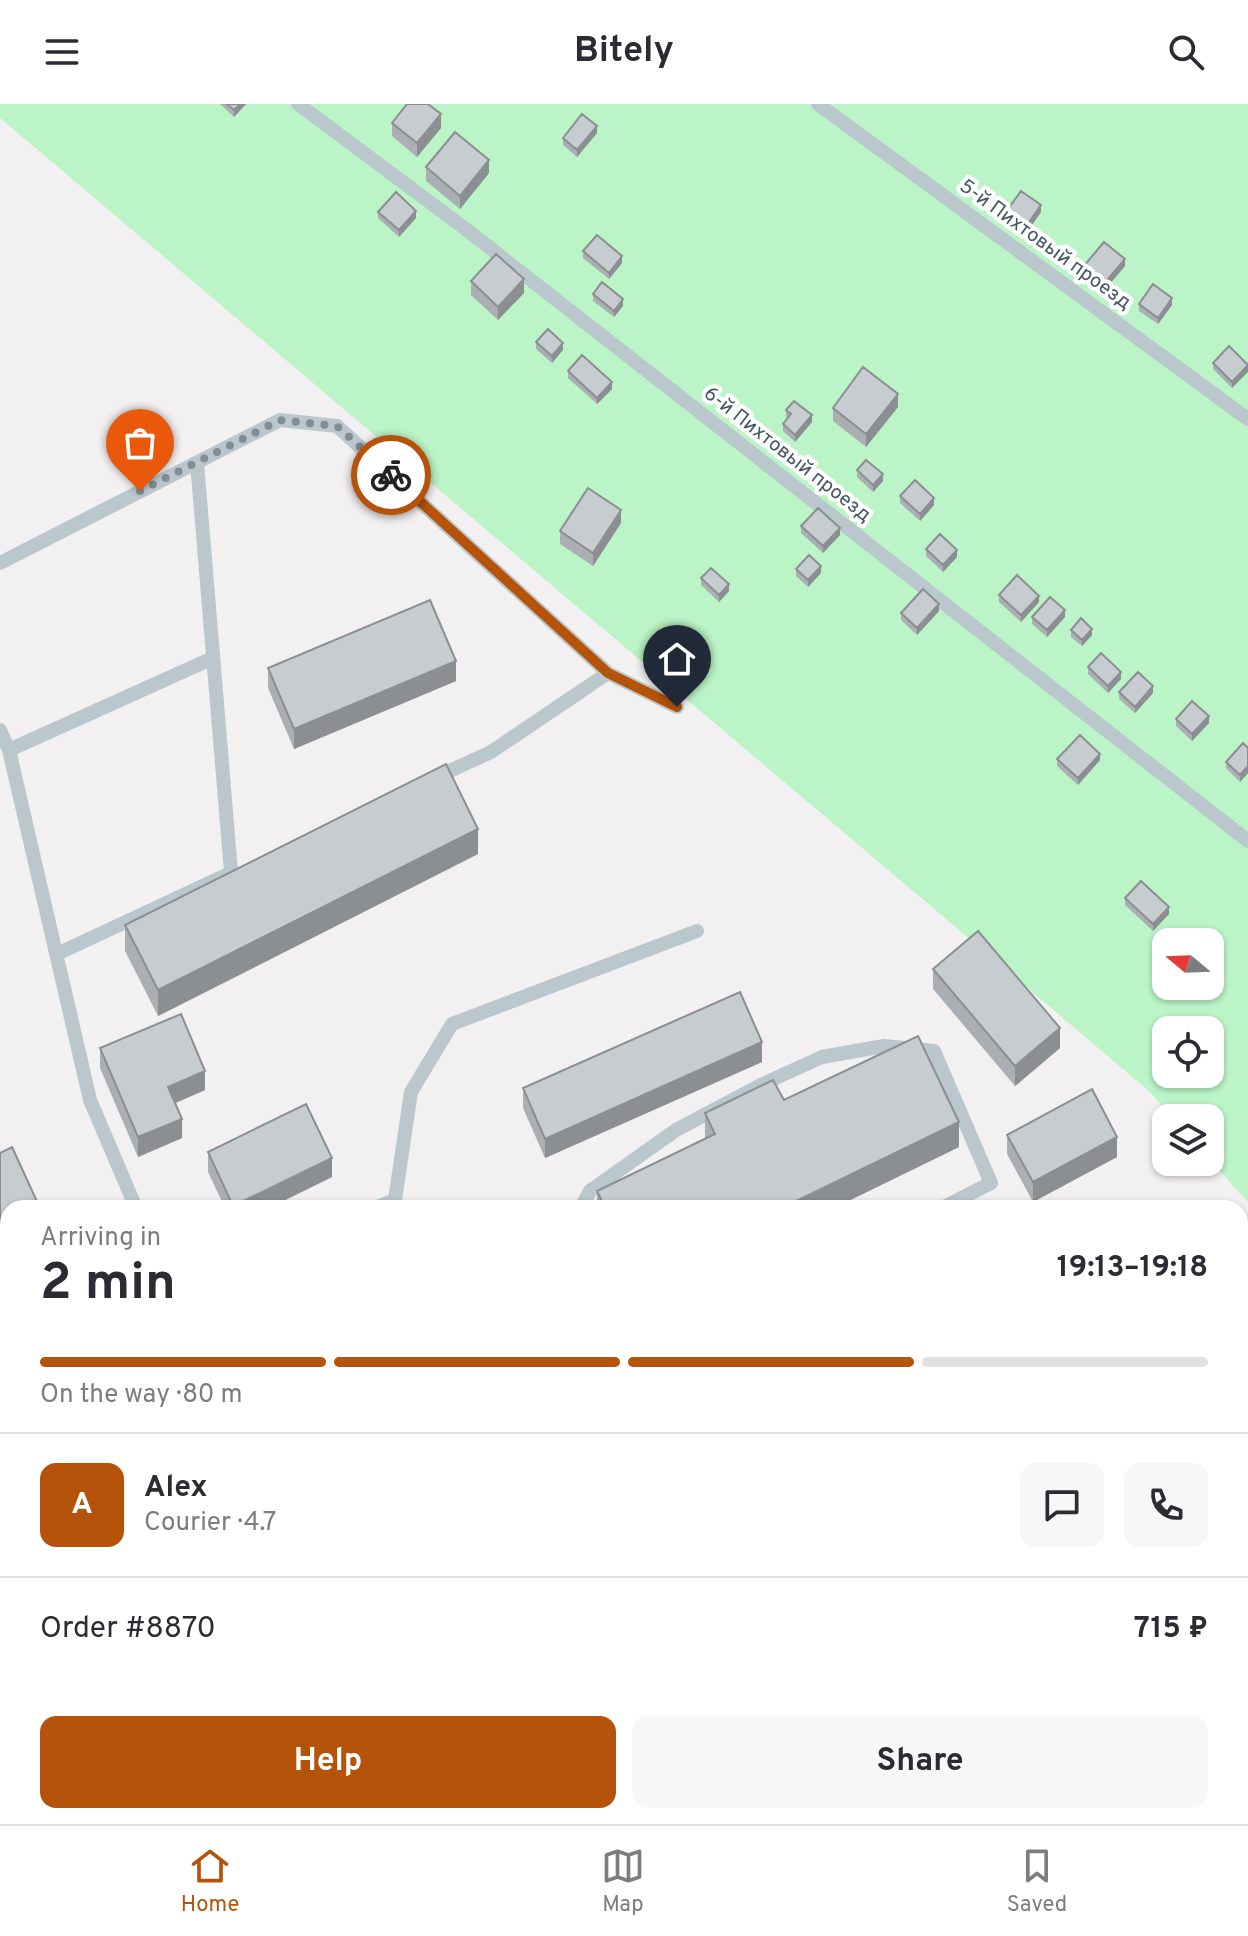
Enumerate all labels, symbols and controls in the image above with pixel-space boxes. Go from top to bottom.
text: Bitely [574,29,674,75]
icon: menu [40,30,84,74]
icon: search [1164,30,1208,74]
street label: 5-й Пихтовый проезд [954,174,1136,316]
street label: 6-й Пихтовый проезд [698,381,876,529]
pin [106,409,174,491]
icon: bag [118,421,162,465]
courier [351,435,431,515]
icon: bike [369,453,413,497]
pin [643,625,711,707]
icon: home [655,637,699,681]
north arrow [1152,928,1224,1000]
map controls [1152,928,1224,1176]
button: locate [1152,1016,1224,1088]
button: layers [1152,1104,1224,1176]
text: Arriving in [40,1222,161,1255]
text: 19:13–19:18 [1057,1250,1208,1287]
text: 2 min [40,1252,176,1318]
text: On the way · 80 m [40,1379,243,1412]
button: chat [1020,1463,1104,1547]
button: phone [1124,1463,1208,1547]
text: Alex [144,1470,208,1507]
text: A [71,1487,93,1524]
text: Courier · 4.7 [144,1507,276,1540]
text: Order #8870 [40,1611,216,1648]
text: 715 ₽ [1134,1611,1208,1648]
button: Help [40,1716,616,1808]
button: Share [632,1716,1208,1808]
tab: Home [181,1844,239,1919]
tab: Map [601,1844,645,1919]
tab: Saved [1007,1844,1067,1919]

